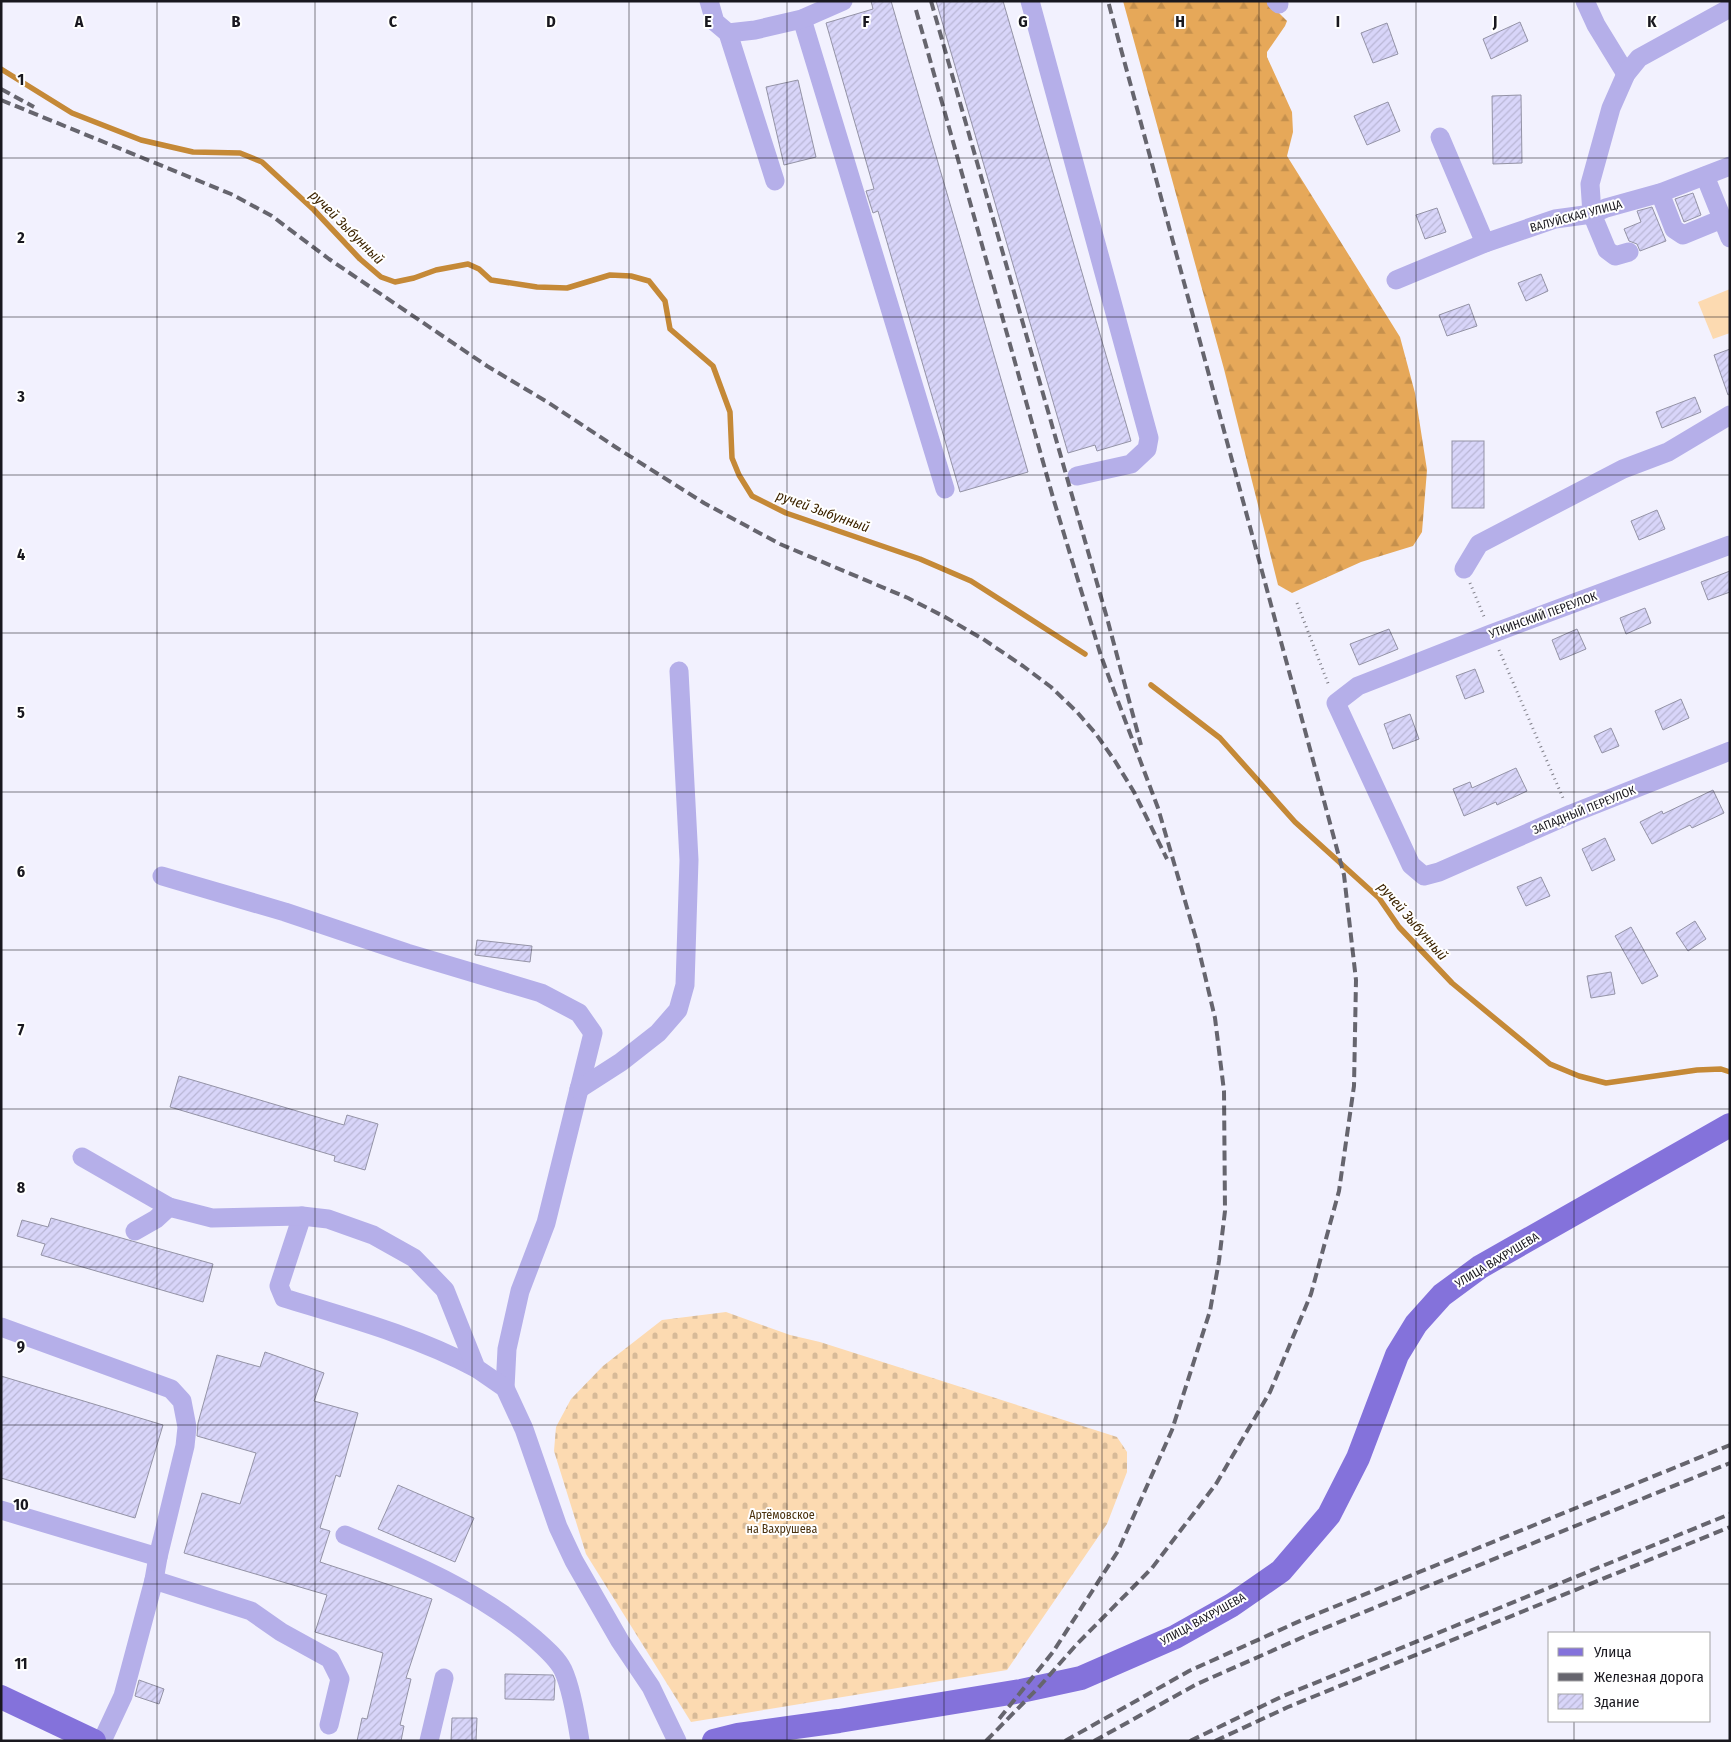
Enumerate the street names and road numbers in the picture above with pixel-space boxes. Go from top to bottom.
street label: ВАЛУЙСКАЯ УЛИЦА [1528,196,1624,235]
street label: УТКИНСКИЙ ПЕРЕУЛОК [1486,588,1599,641]
street label: ЗАПАДНЫЙ ПЕРЕУЛОК [1530,782,1638,837]
street label: УЛИЦА ВАХРУШЕВА [1452,1229,1542,1291]
street label: УЛИЦА ВАХРУШЕВА [1157,1589,1249,1649]

